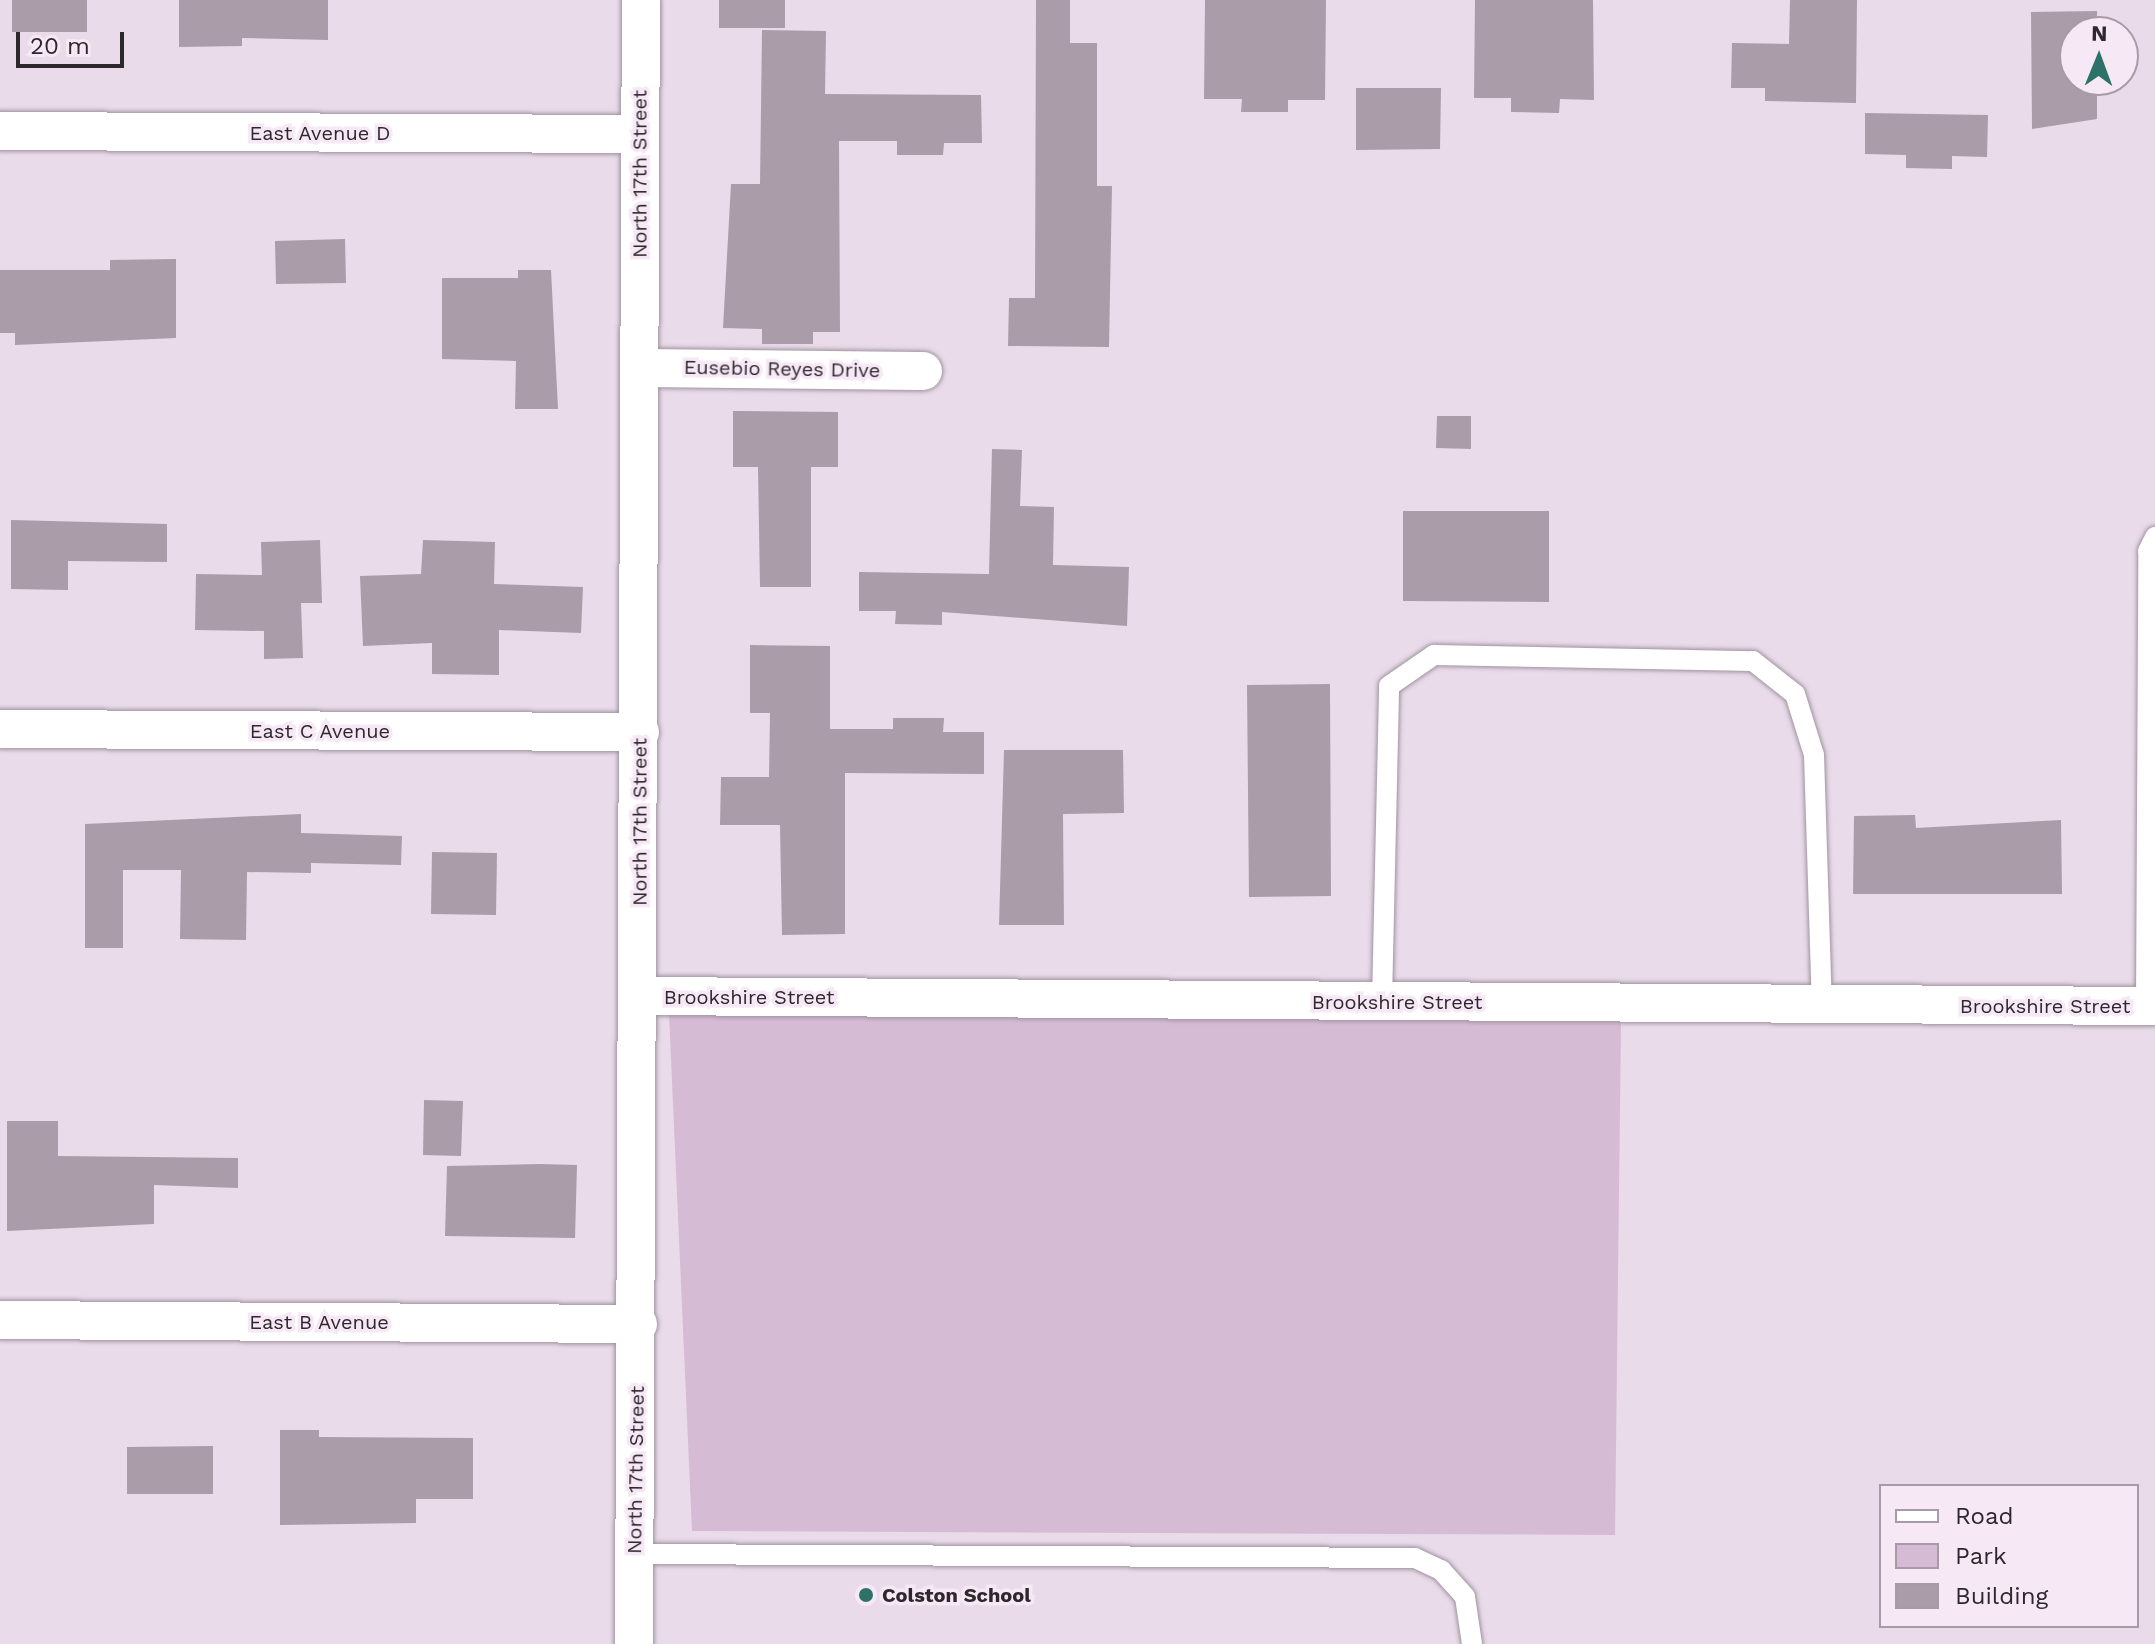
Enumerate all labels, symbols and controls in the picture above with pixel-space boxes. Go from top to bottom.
scale bar [20,16,128,66]
north arrow [2059,16,2139,96]
text: N [2091,21,2108,46]
text: 20 m [30,32,90,60]
street label: North 17th Street [628,90,652,258]
street label: East Avenue D [249,121,391,145]
street label: Eusebio Reyes Drive [684,355,880,383]
street label: East C Avenue [249,719,391,743]
street label: North 17th Street [628,738,652,906]
street label: Brookshire Street [664,985,834,1009]
street label: Brookshire Street [1312,990,1482,1014]
street label: Brookshire Street [1960,994,2130,1018]
street label: East B Avenue [249,1310,389,1334]
street label: North 17th Street [623,1386,649,1554]
legend [1879,1484,2139,1628]
text: Road [1955,1502,2014,1530]
text: Park [1955,1542,2007,1570]
text: Building [1955,1582,2048,1610]
place label: Colston School [882,1583,1031,1607]
marker: Colston School [857,1586,875,1604]

